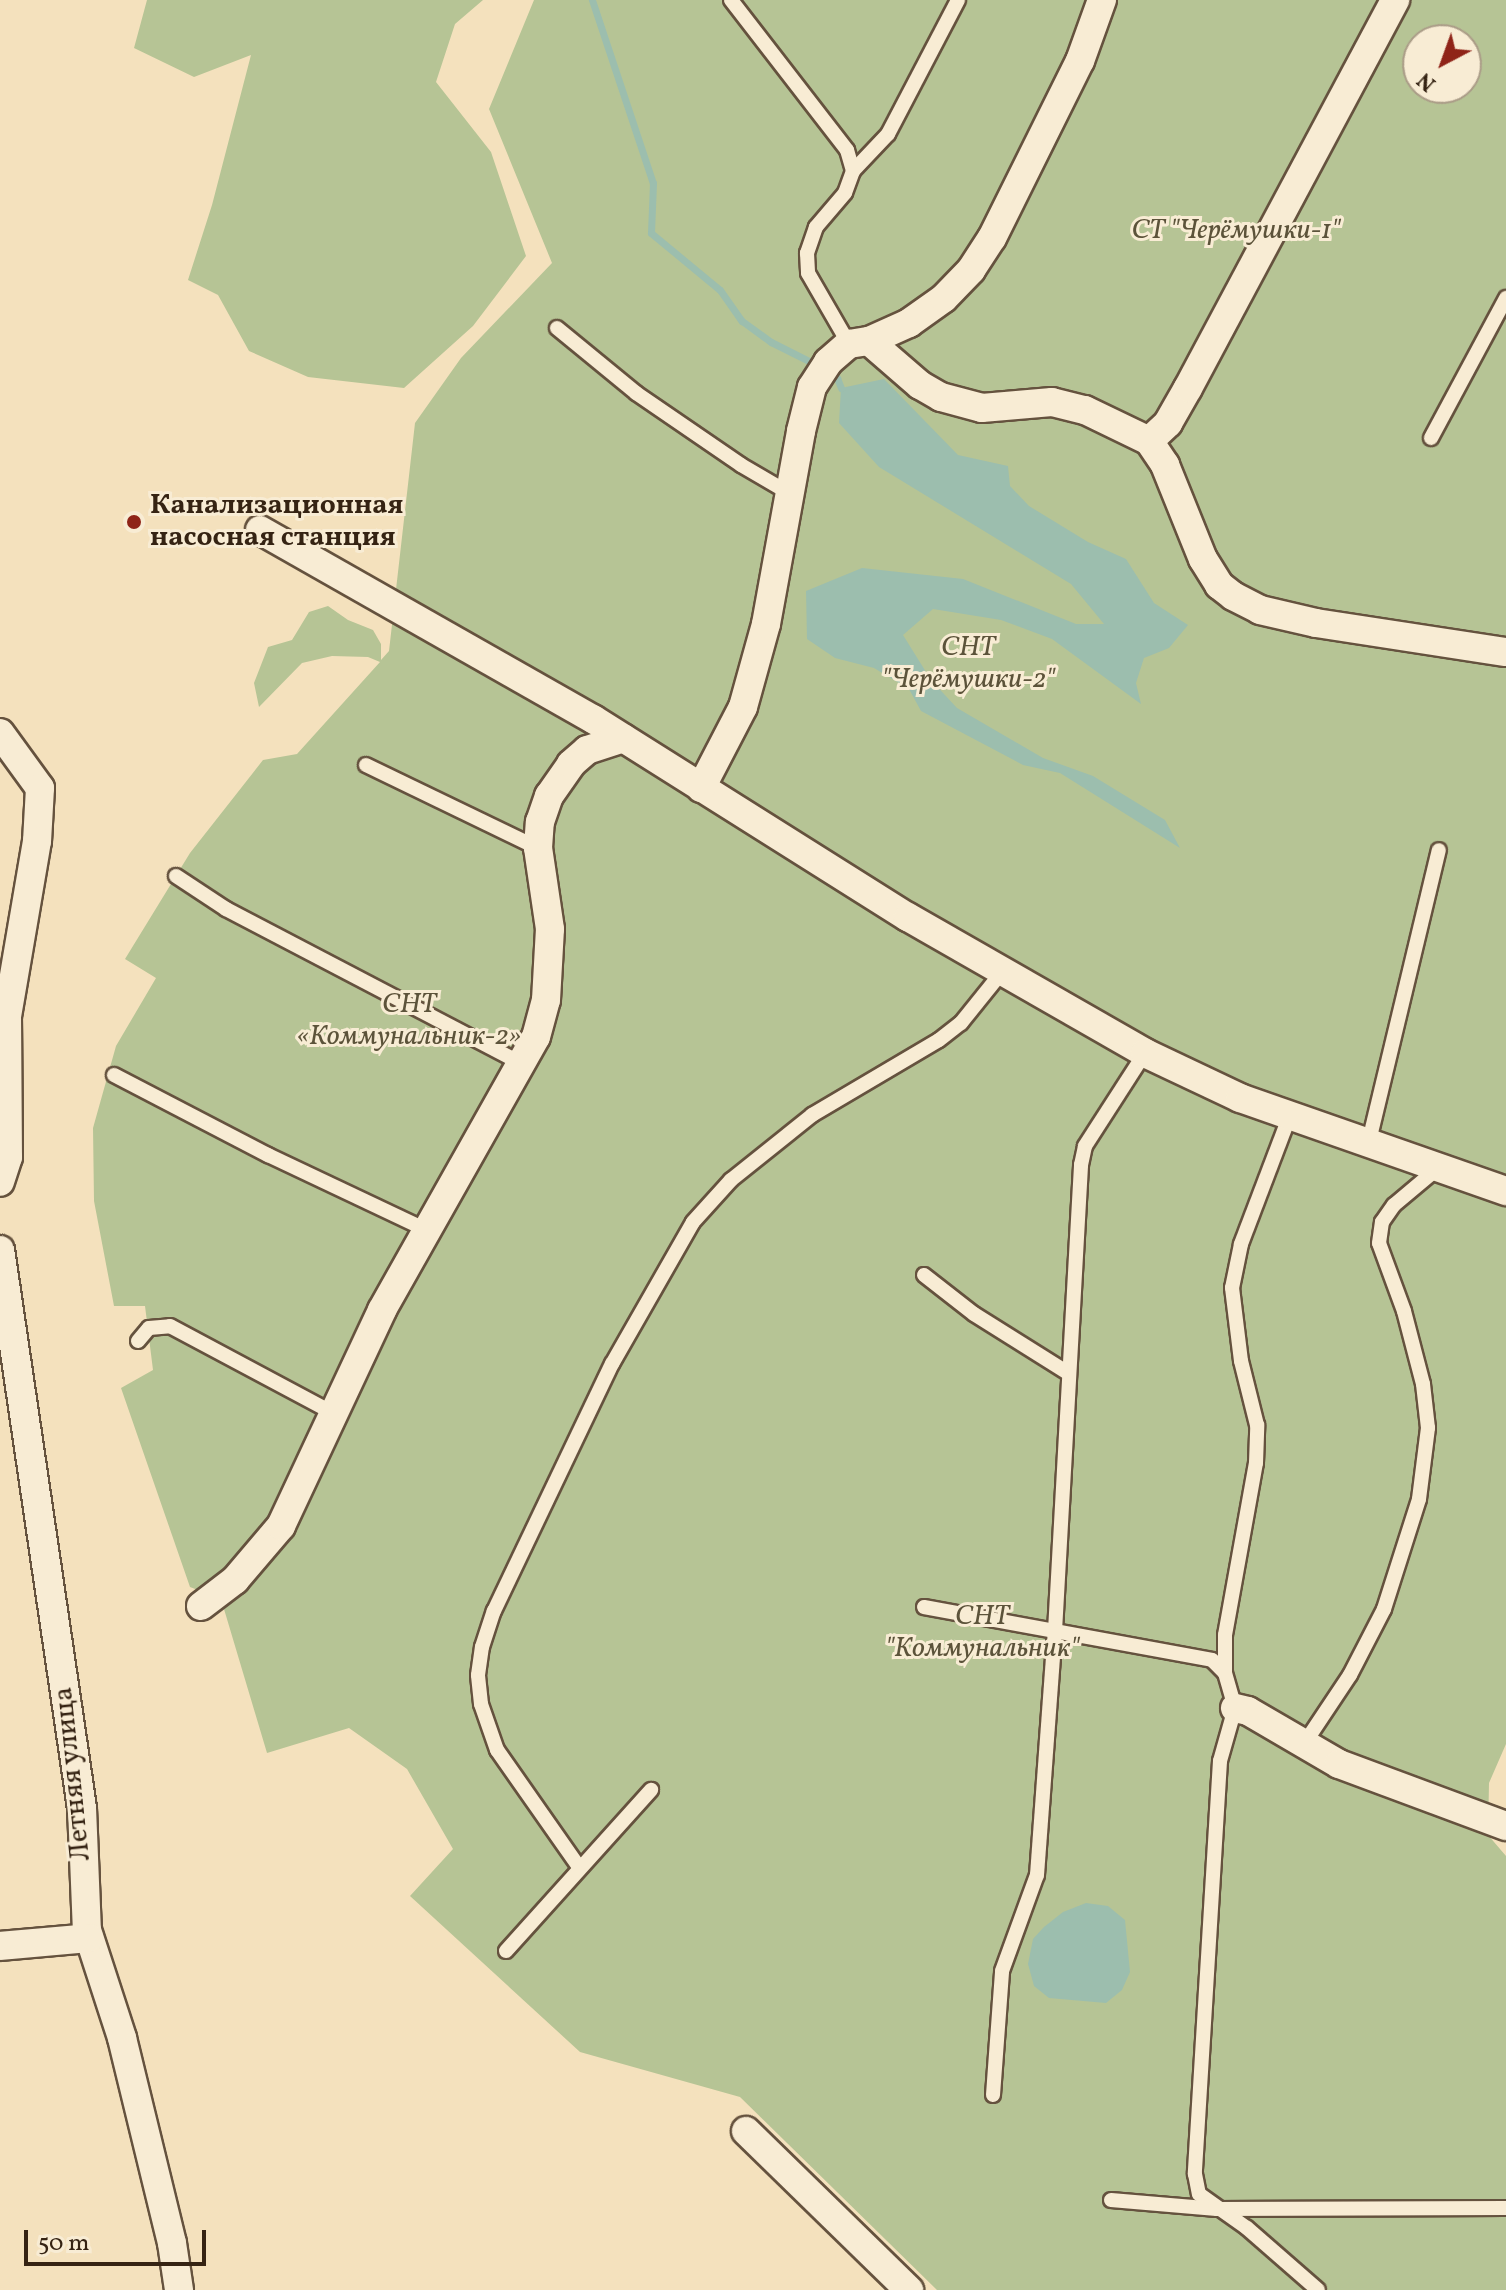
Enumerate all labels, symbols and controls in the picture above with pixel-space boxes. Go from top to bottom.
north arrow [1402,24,1482,104]
text: N [1411,64,1443,98]
park label: СТ "Черёмушки-1" [1132,214,1340,248]
place label: Канализационная насосная станция [150,489,403,555]
marker: Канализационная насосная станция [125,513,143,531]
park label: СНТ "Черёмушки-2" [881,631,1055,697]
park label: СНТ «Коммунальник-2» [297,988,521,1054]
park label: СНТ "Коммунальник" [885,1600,1079,1666]
street label: Летняя улица [47,1685,99,1863]
scale bar [28,2214,210,2264]
text: 50 m [38,2227,90,2261]

